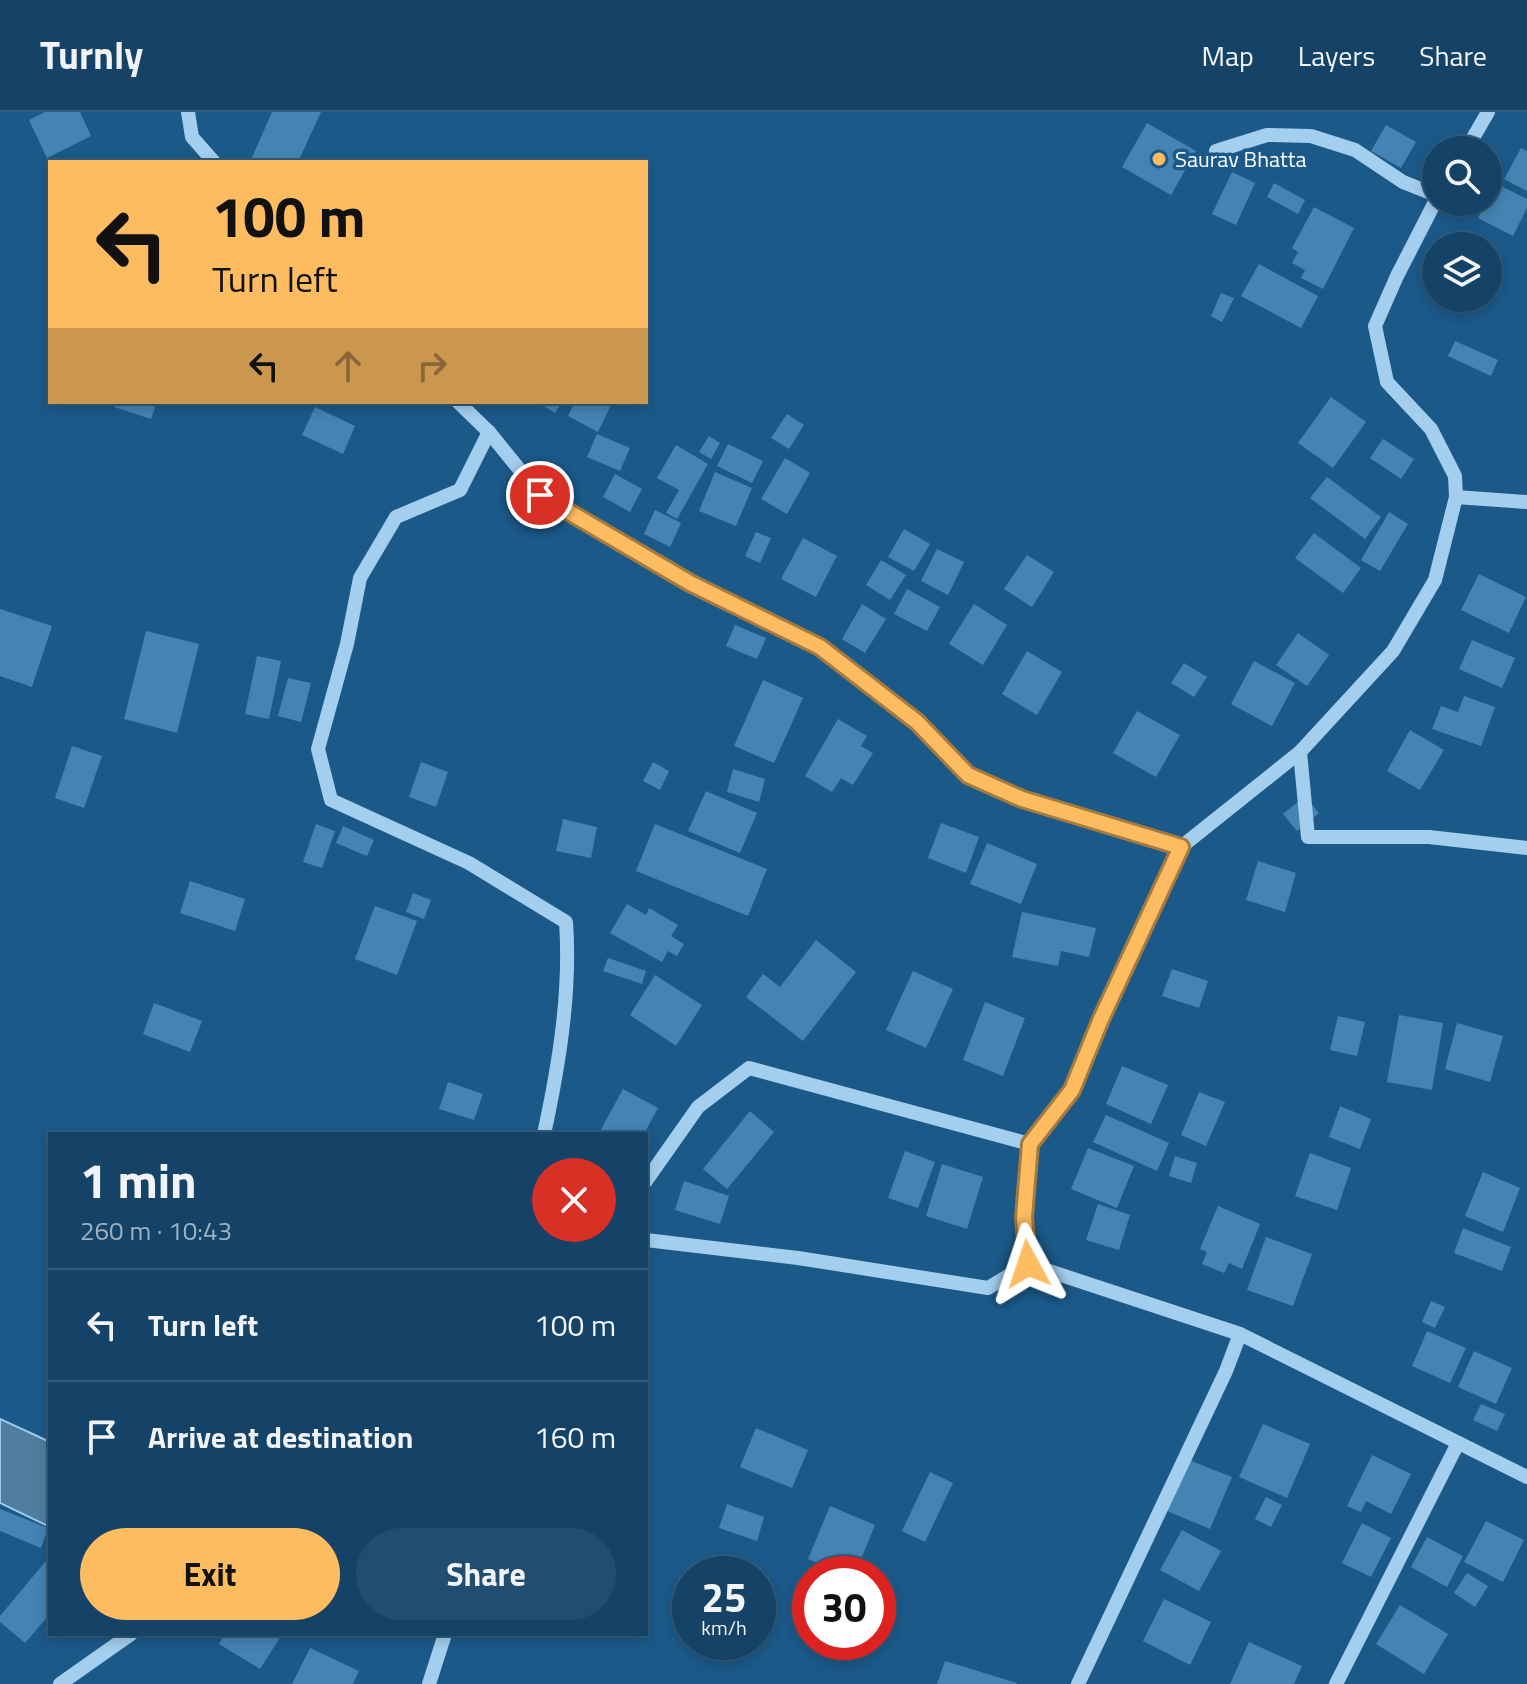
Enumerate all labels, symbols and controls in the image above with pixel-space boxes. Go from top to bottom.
text: Turnly [40,26,143,84]
text: Map [1201,34,1254,77]
text: Layers [1298,34,1375,77]
text: Share [1419,34,1487,77]
map controls [1422,136,1502,312]
button: search [1422,136,1502,216]
place label: Saurav Bhatta [1175,142,1306,176]
marker: Saurav Bhatta [1150,150,1168,168]
text: 100 m [212,174,365,259]
icon: left [80,192,184,296]
button: layers [1422,232,1502,312]
text: Turn left [212,251,338,306]
icon: left [242,344,286,388]
icon: ahead [326,344,370,388]
icon: right [410,344,454,388]
pin [506,461,574,529]
icon: arrive [518,473,562,517]
text: 1 min [80,1144,197,1217]
button: close [532,1158,616,1242]
text: 260 m · 10:43 [80,1211,232,1250]
position arrow [986,1222,1070,1306]
text: Turn left [148,1302,258,1348]
text: 100 m [534,1302,616,1348]
icon: left [80,1303,124,1347]
text: Arrive at destination [148,1414,413,1460]
text: 160 m [534,1414,616,1460]
icon: arrive [80,1415,124,1459]
button: Exit [80,1528,340,1620]
button: Share [356,1528,616,1620]
speed limit sign: 30 [792,1556,896,1660]
text: 25 [702,1567,746,1628]
text: km/h [701,1612,747,1643]

